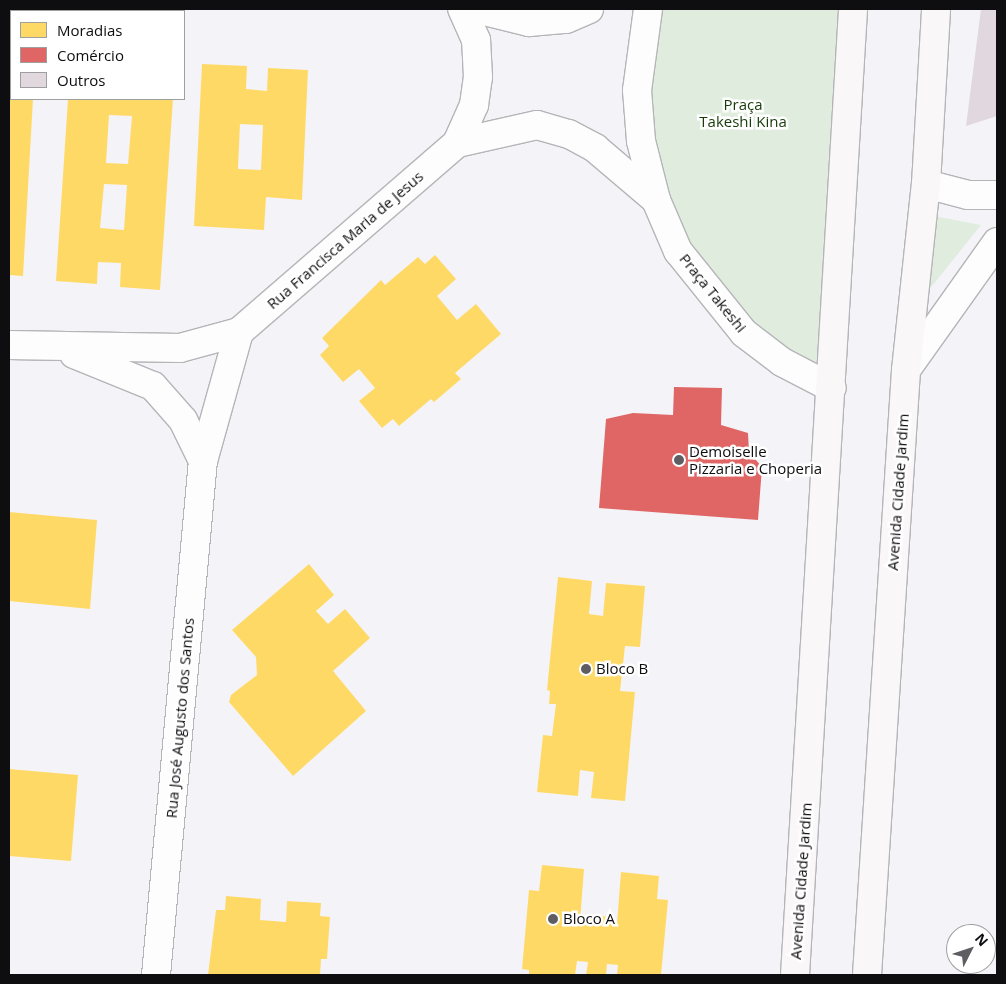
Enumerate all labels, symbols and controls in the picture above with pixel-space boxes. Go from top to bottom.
legend [10,10,185,100]
text: Moradias [57,20,122,40]
text: Comércio [57,45,124,65]
text: Outros [57,70,106,90]
park label: Praça Takeshi Kina [699,95,787,130]
street label: Rua Francisca Maria de Jesus [263,167,427,313]
street label: Praça Takeshi [676,250,750,336]
street label: Avenida Cidade Jardim [884,413,912,571]
place label: Demoiselle Pizzaria e Choperia [689,442,822,477]
marker: Demoiselle Pizzaria e Choperia [673,454,685,466]
street label: Rua José Augusto dos Santos [162,617,198,819]
place label: Bloco B [596,660,648,678]
marker: Bloco B [580,663,592,675]
street label: Avenida Cidade Jardim [787,802,815,960]
place label: Bloco A [563,910,615,928]
marker: Bloco A [547,913,559,925]
north arrow [946,924,996,974]
text: N [971,929,993,950]

